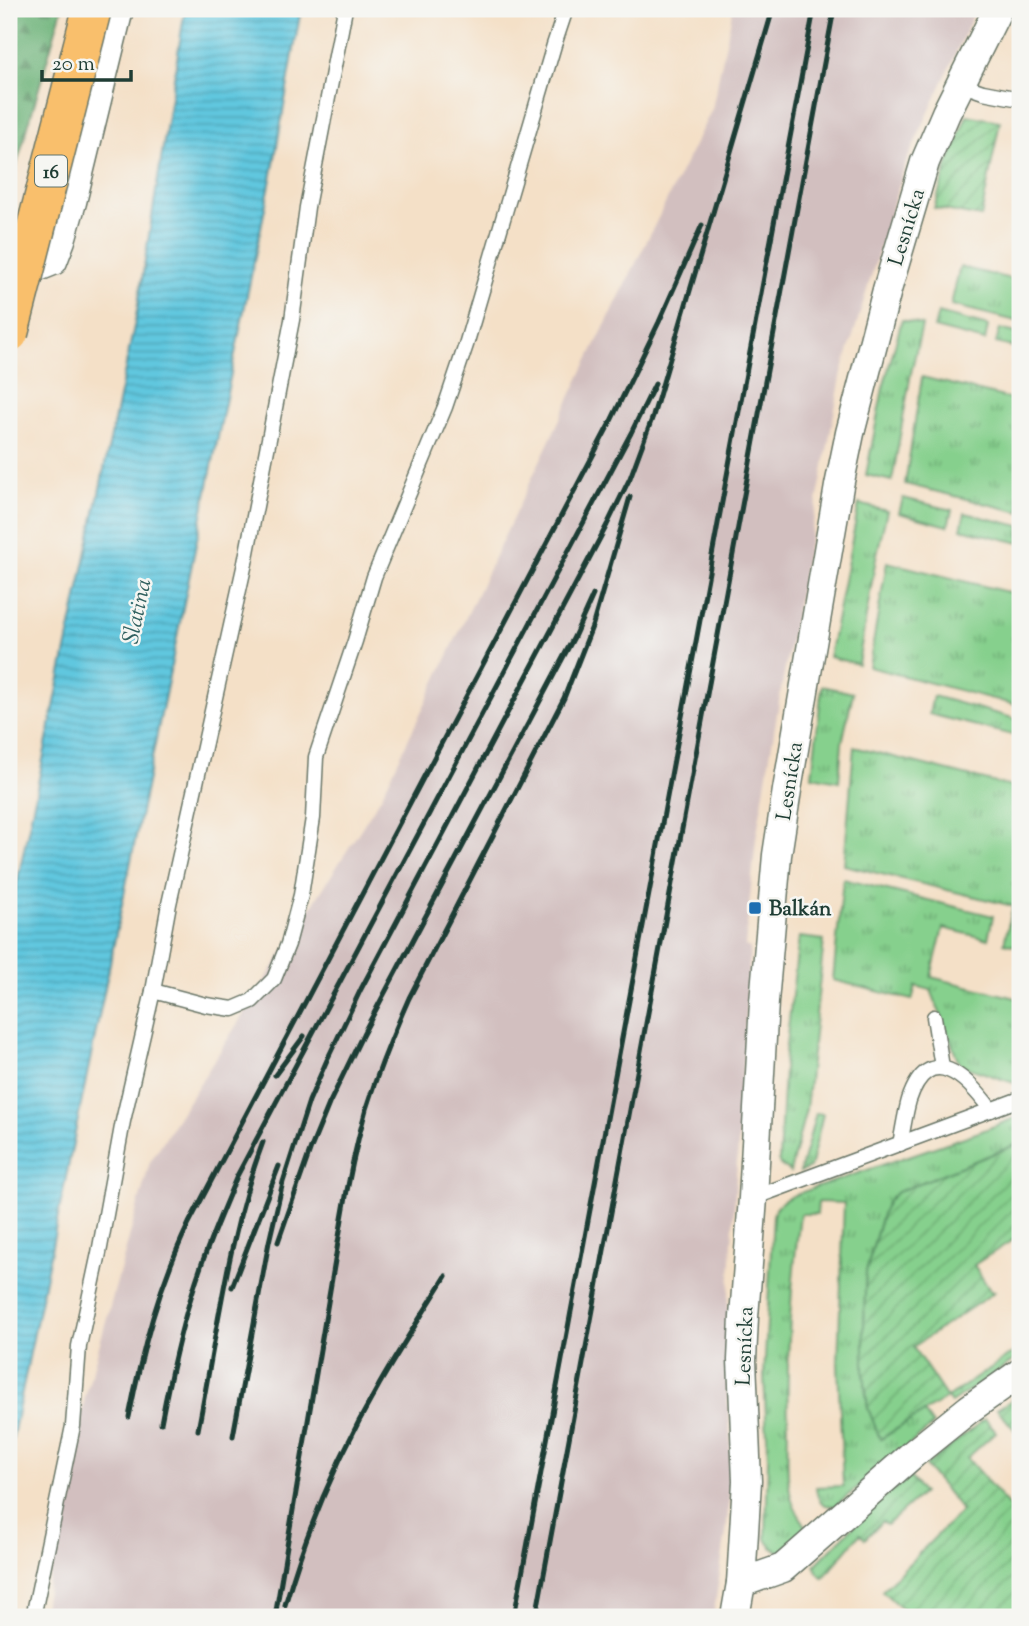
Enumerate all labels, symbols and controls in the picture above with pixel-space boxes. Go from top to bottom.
scale bar [42,38,131,82]
text: 20 m [52,50,95,80]
road number: 16 [35,155,67,186]
street label: Lesnícka [882,185,934,270]
water label: Slatina [115,576,161,647]
street label: Lesnícka [770,739,812,823]
place label: Balkán [769,895,832,925]
marker: Balkán [747,900,763,916]
street label: Lesnícka [730,1306,762,1386]

